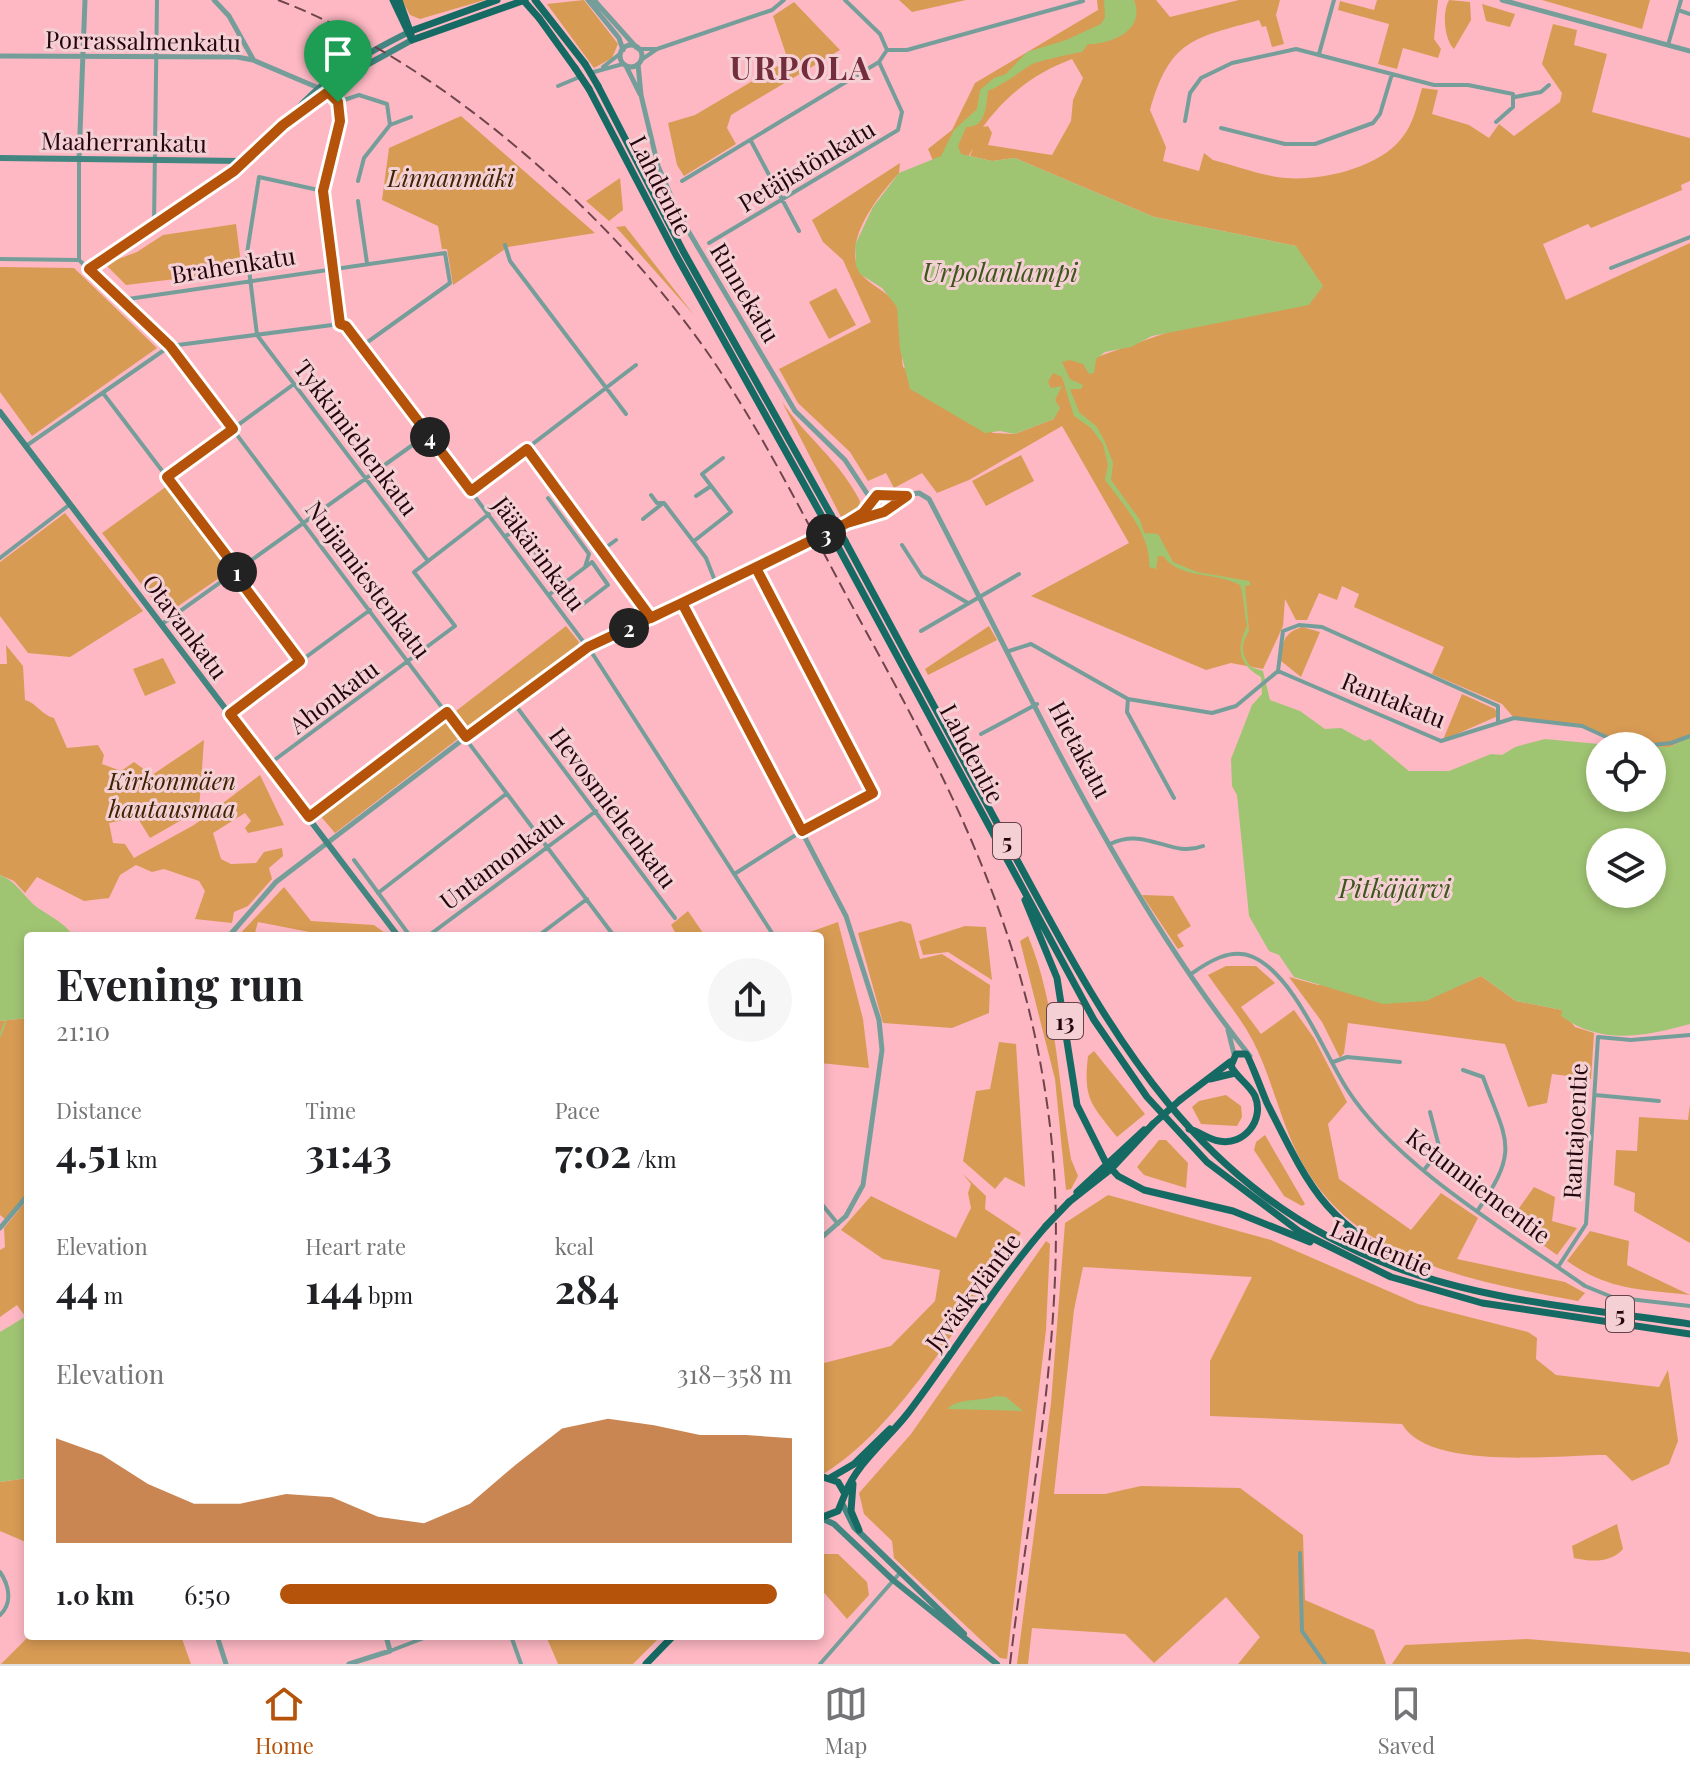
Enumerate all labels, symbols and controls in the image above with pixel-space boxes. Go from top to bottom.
pin [304,20,372,102]
street label: Porrassalmenkatu [45,22,241,58]
icon: arrive [316,32,360,76]
district label: URPOLA [730,45,872,88]
street label: Petäjistönkatu [732,112,880,218]
street label: Maaherrankatu [41,124,207,158]
street label: Lahdentie [623,130,701,240]
park label: Linnanmäki [386,161,515,193]
street label: Rinnekatu [704,236,788,348]
street label: Brahenkatu [169,238,297,290]
water label: Urpolanlampi [922,254,1079,289]
street label: Tykkimiehenkatu [288,352,426,522]
pin: 4 [410,417,450,457]
text: 4 [424,422,436,452]
street label: Jääkärinkatu [486,488,594,617]
street label: Nuijamiestenkatu [299,494,439,664]
pin: 3 [806,514,846,554]
text: 3 [821,519,831,549]
pin: 1 [217,552,257,592]
text: 1 [233,557,241,587]
street label: Otavankatu [136,567,236,685]
pin: 2 [609,608,649,648]
text: 2 [623,613,635,643]
street label: Ahonkatu [281,652,384,741]
street label: Rantakatu [1337,664,1451,734]
street label: Hietakatu [1042,695,1120,803]
street label: Lahdentie [933,698,1013,808]
street label: Hevosmiehenkatu [543,720,685,894]
map controls [1586,732,1666,908]
button: locate [1586,732,1666,812]
park label: Kirkonmäen hautausmaa [107,764,236,824]
street label: Untamonkatu [433,802,569,916]
road number: 5 [993,823,1021,859]
button: layers [1586,828,1666,908]
water label: Pitkäjärvi [1338,870,1452,905]
text: Evening run [56,953,304,1012]
button: share [708,958,792,1042]
road number: 13 [1047,1003,1083,1039]
text: 21:10 [56,1013,110,1048]
street label: Rantajoentie [1554,1062,1594,1200]
text: Distance [56,1095,142,1125]
text: Time [305,1095,356,1125]
text: Pace [555,1095,600,1125]
street label: Ketunniementie [1400,1120,1558,1250]
text: 4.51 [56,1125,121,1178]
text: 31:43 [305,1125,392,1178]
text: 7:02 [555,1125,631,1178]
text: km [121,1144,158,1174]
text: /km [631,1144,677,1174]
street label: Lahdentie [1326,1211,1438,1283]
street label: Jyväskyläntie [917,1226,1027,1357]
text: Elevation [56,1231,148,1261]
text: Heart rate [305,1231,406,1261]
text: kcal [555,1231,594,1261]
text: 44 [56,1261,98,1314]
text: 144 [305,1261,363,1314]
text: 284 [555,1261,619,1314]
text: m [98,1280,123,1310]
text: bpm [363,1280,413,1310]
road number: 5 [1606,1296,1634,1332]
text: Elevation [56,1356,164,1391]
text: 318–358 m [677,1356,792,1391]
text: 1.0 km [56,1577,134,1612]
text: 6:50 [184,1577,231,1612]
tab: Home [255,1682,314,1760]
tab: Map [824,1682,868,1760]
tab: Saved [1378,1682,1435,1760]

